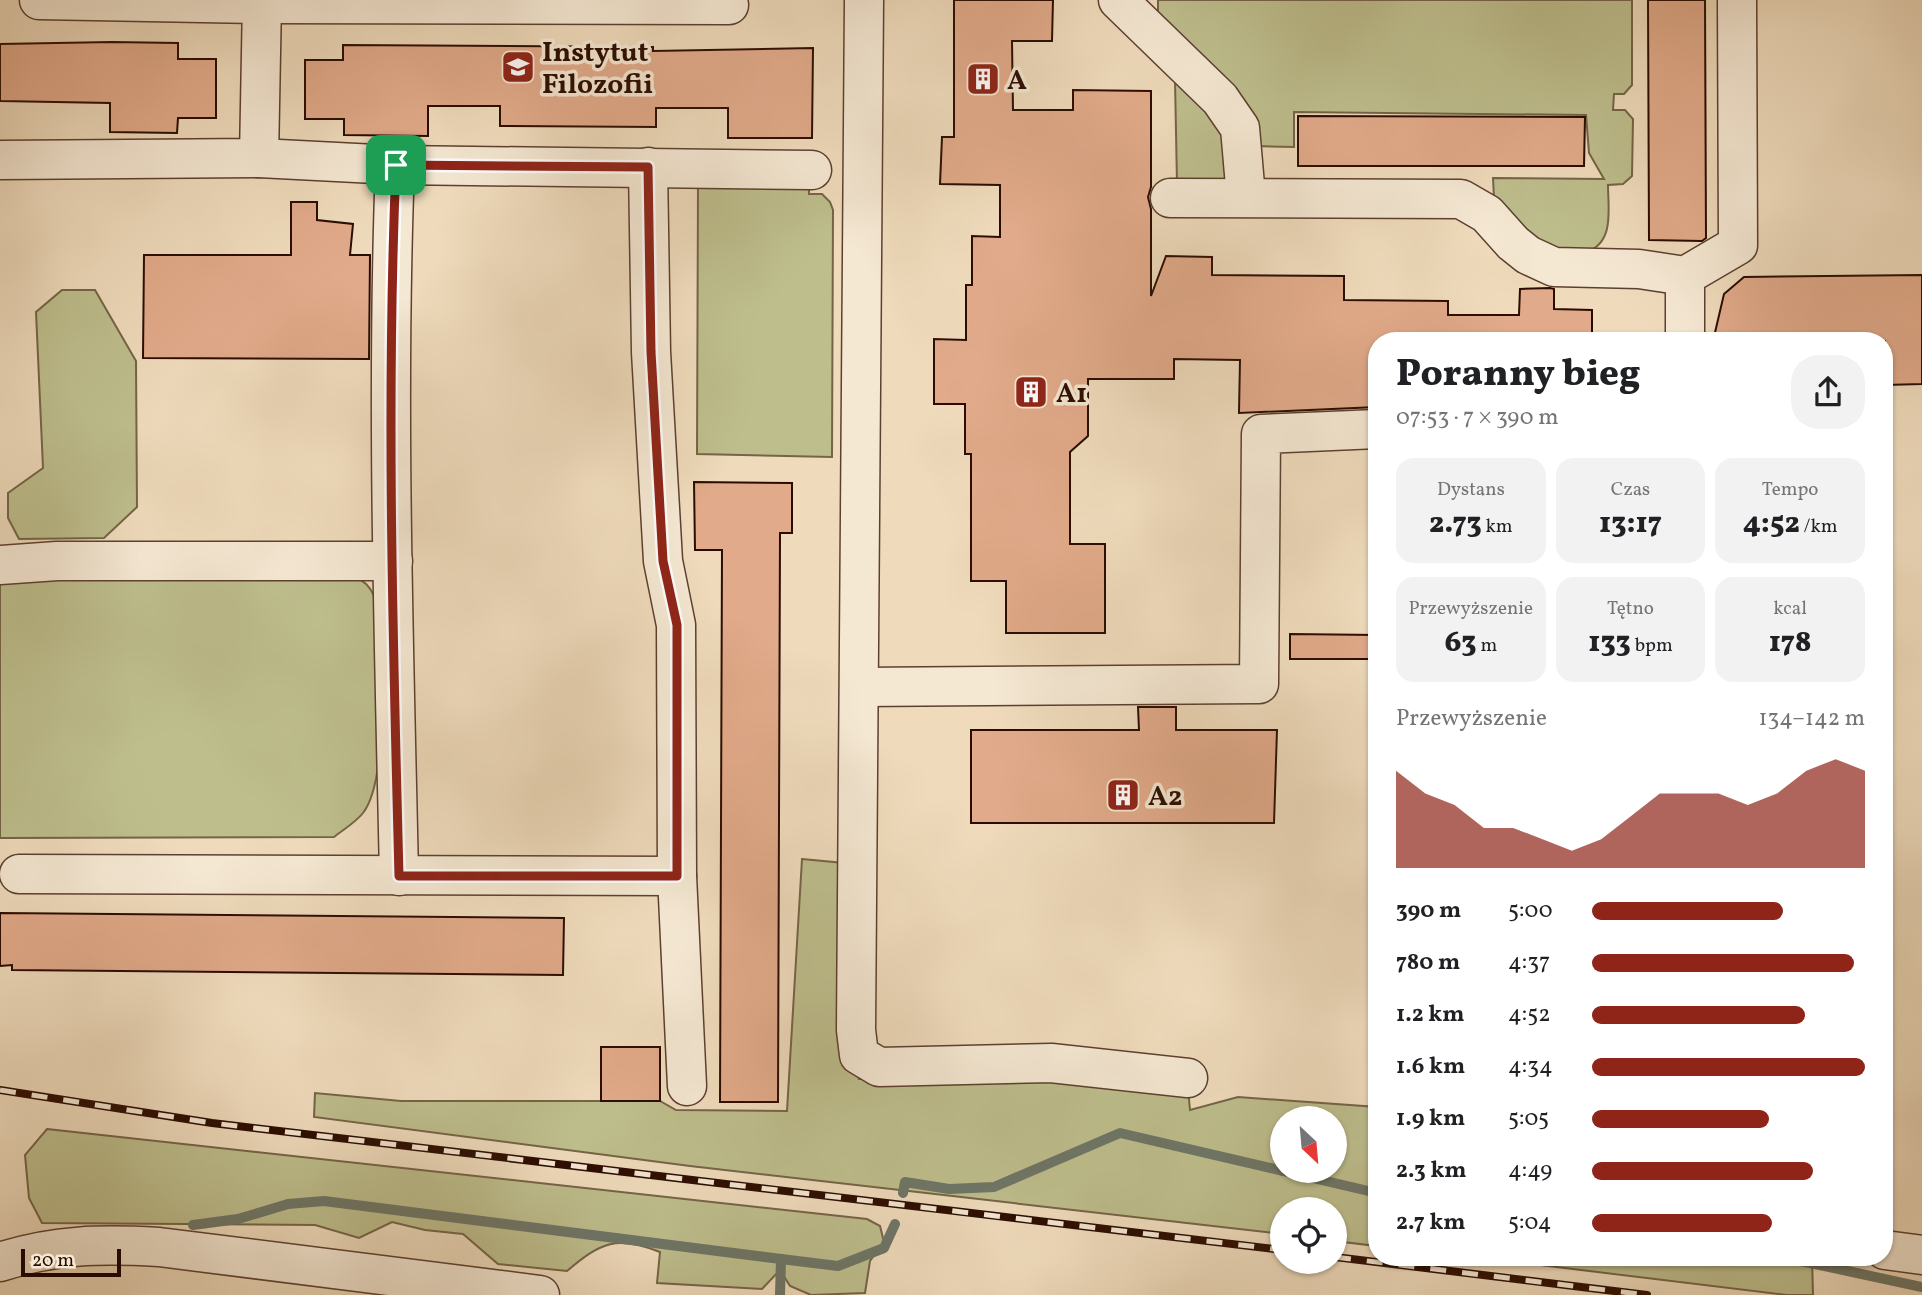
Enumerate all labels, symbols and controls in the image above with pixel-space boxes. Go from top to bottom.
place label: Instytut Filozofii [542,34,653,105]
school or university icon: Instytut Filozofii [499,48,537,86]
building icon: A [964,60,1002,98]
place label: A [1007,62,1027,101]
pin [366,135,426,195]
icon: arrive [377,146,415,184]
text: Poranny bieg [1396,349,1641,402]
button: share [1791,355,1865,429]
building icon: A1 [1012,373,1050,411]
place label: A1 [1056,375,1087,414]
text: 07:53 · 7 × 390 m [1396,402,1559,434]
text: Dystans [1437,477,1505,503]
text: Czas [1611,477,1650,503]
text: Tempo [1762,477,1818,503]
text: 2.73 [1429,503,1482,545]
text: 13:17 [1599,503,1662,545]
text: 4:52 [1743,503,1800,545]
text: km [1482,514,1513,540]
text: /km [1800,514,1838,540]
text: Przewyższenie [1409,596,1533,622]
text: Tętno [1607,596,1654,622]
text: kcal [1773,596,1807,622]
text: 63 [1444,622,1477,664]
text: 133 [1588,622,1631,664]
text: 178 [1769,622,1812,664]
text: m [1477,633,1497,659]
text: bpm [1631,633,1673,659]
text: Przewyższenie [1396,703,1547,735]
text: 134–142 m [1758,703,1865,735]
building icon: A2 [1104,776,1142,814]
place label: A2 [1148,778,1182,817]
text: 390 m [1396,895,1461,927]
text: 5:00 [1508,895,1553,927]
text: 780 m [1396,947,1460,979]
text: 4:37 [1508,947,1550,979]
text: 1.2 km [1396,999,1465,1031]
text: 4:52 [1508,999,1551,1031]
text: 1.6 km [1396,1051,1465,1083]
text: 4:34 [1508,1051,1553,1083]
text: 1.9 km [1396,1103,1465,1135]
text: 5:05 [1508,1103,1549,1135]
north arrow [1270,1106,1348,1183]
map controls [1270,1106,1347,1274]
text: 2.3 km [1396,1155,1467,1187]
text: 4:49 [1508,1155,1552,1187]
button: locate [1270,1197,1347,1274]
text: 2.7 km [1396,1207,1466,1239]
text: 5:04 [1508,1207,1551,1239]
scale bar [21,1246,121,1278]
text: 20 m [32,1248,74,1274]

